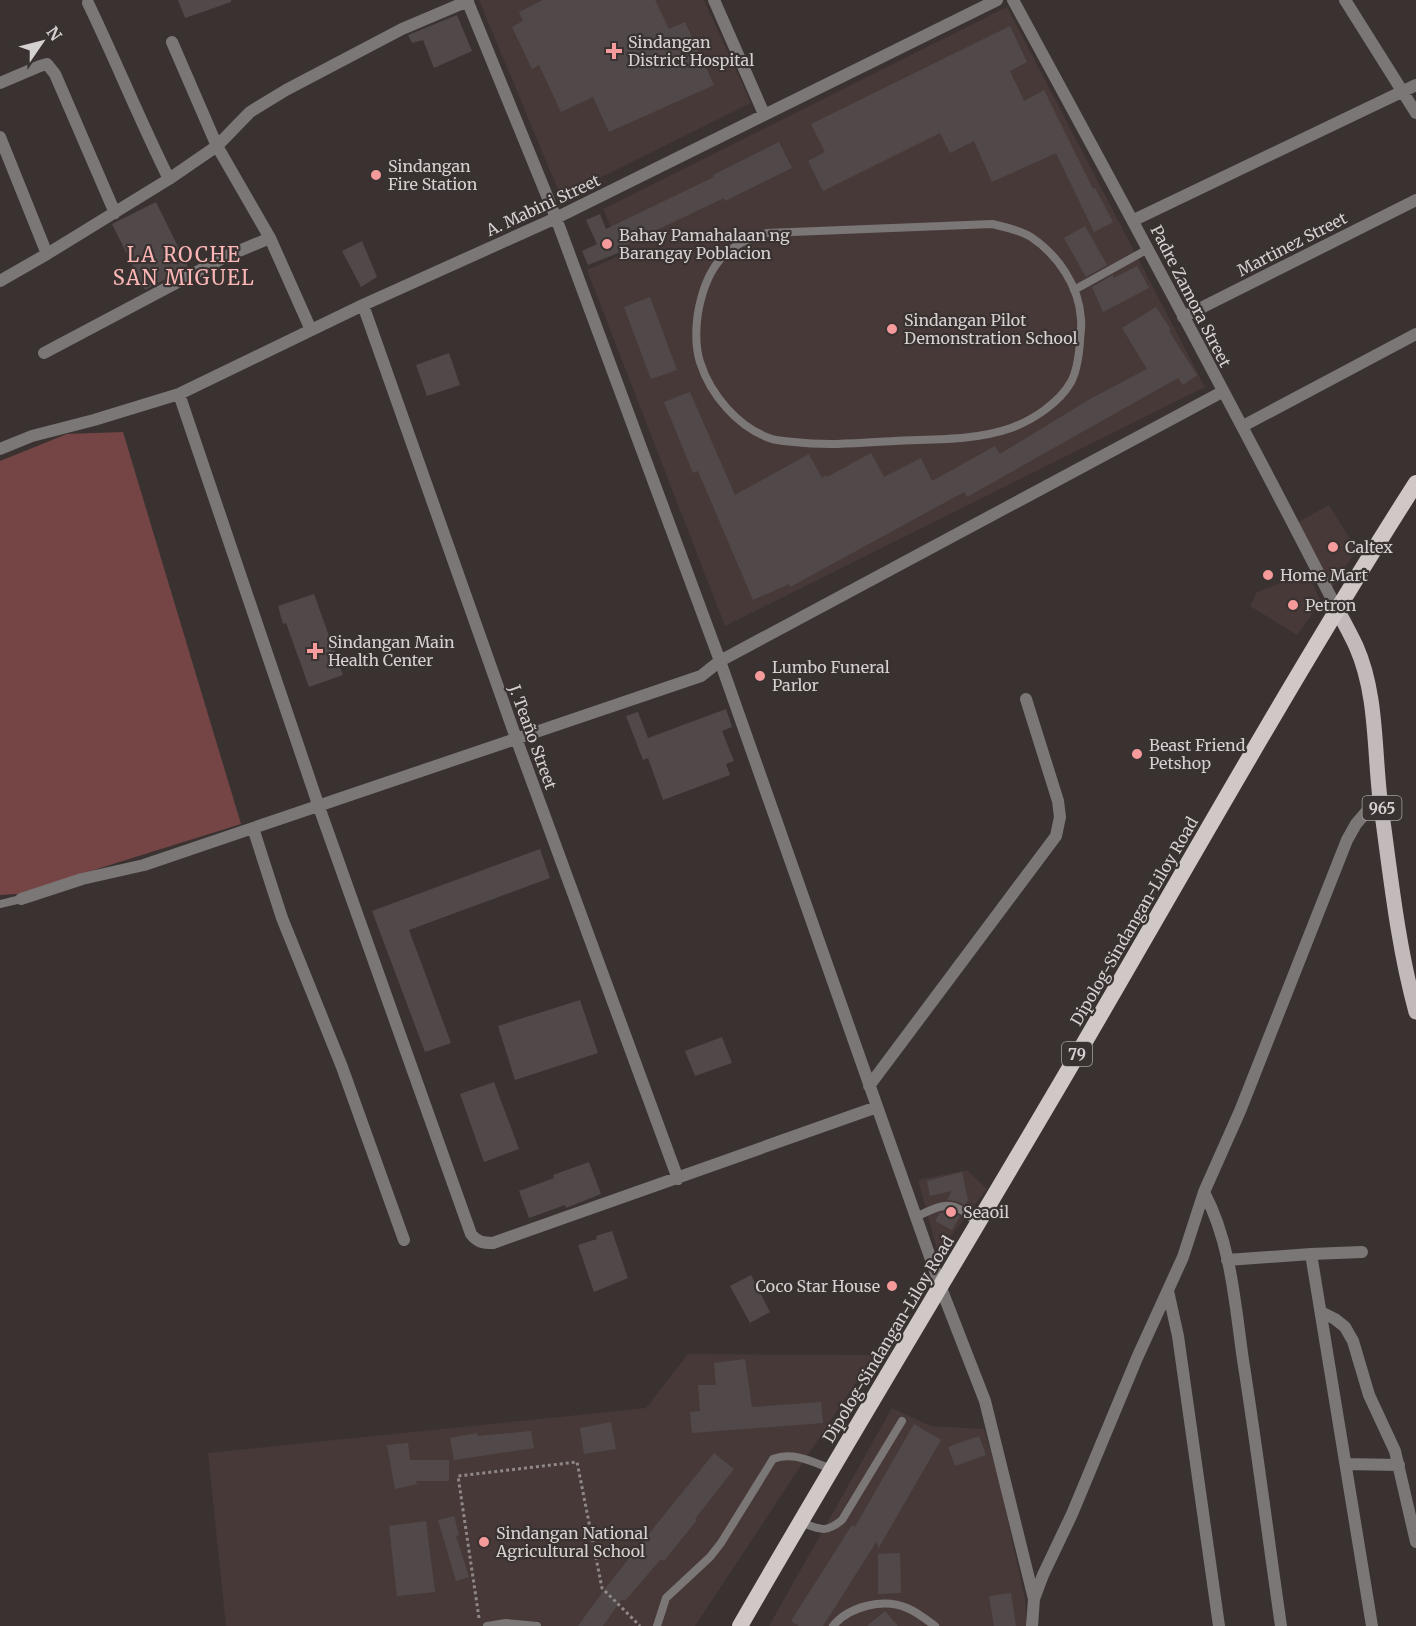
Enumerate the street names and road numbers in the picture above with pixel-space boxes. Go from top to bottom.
street label: A. Mabini Street [482,170,604,241]
street label: Martinez Street [1234,207,1351,280]
street label: Padre Zamora Street [1147,222,1236,371]
street label: J. Teaño Street [504,681,561,793]
road number: 965 [1362,796,1402,820]
street label: Dipolog-Sindangan-Liloy Road [1066,813,1202,1029]
road number: 79 [1062,1042,1092,1066]
street label: Dipolog-Sindangan-Liloy Road [818,1232,958,1446]

